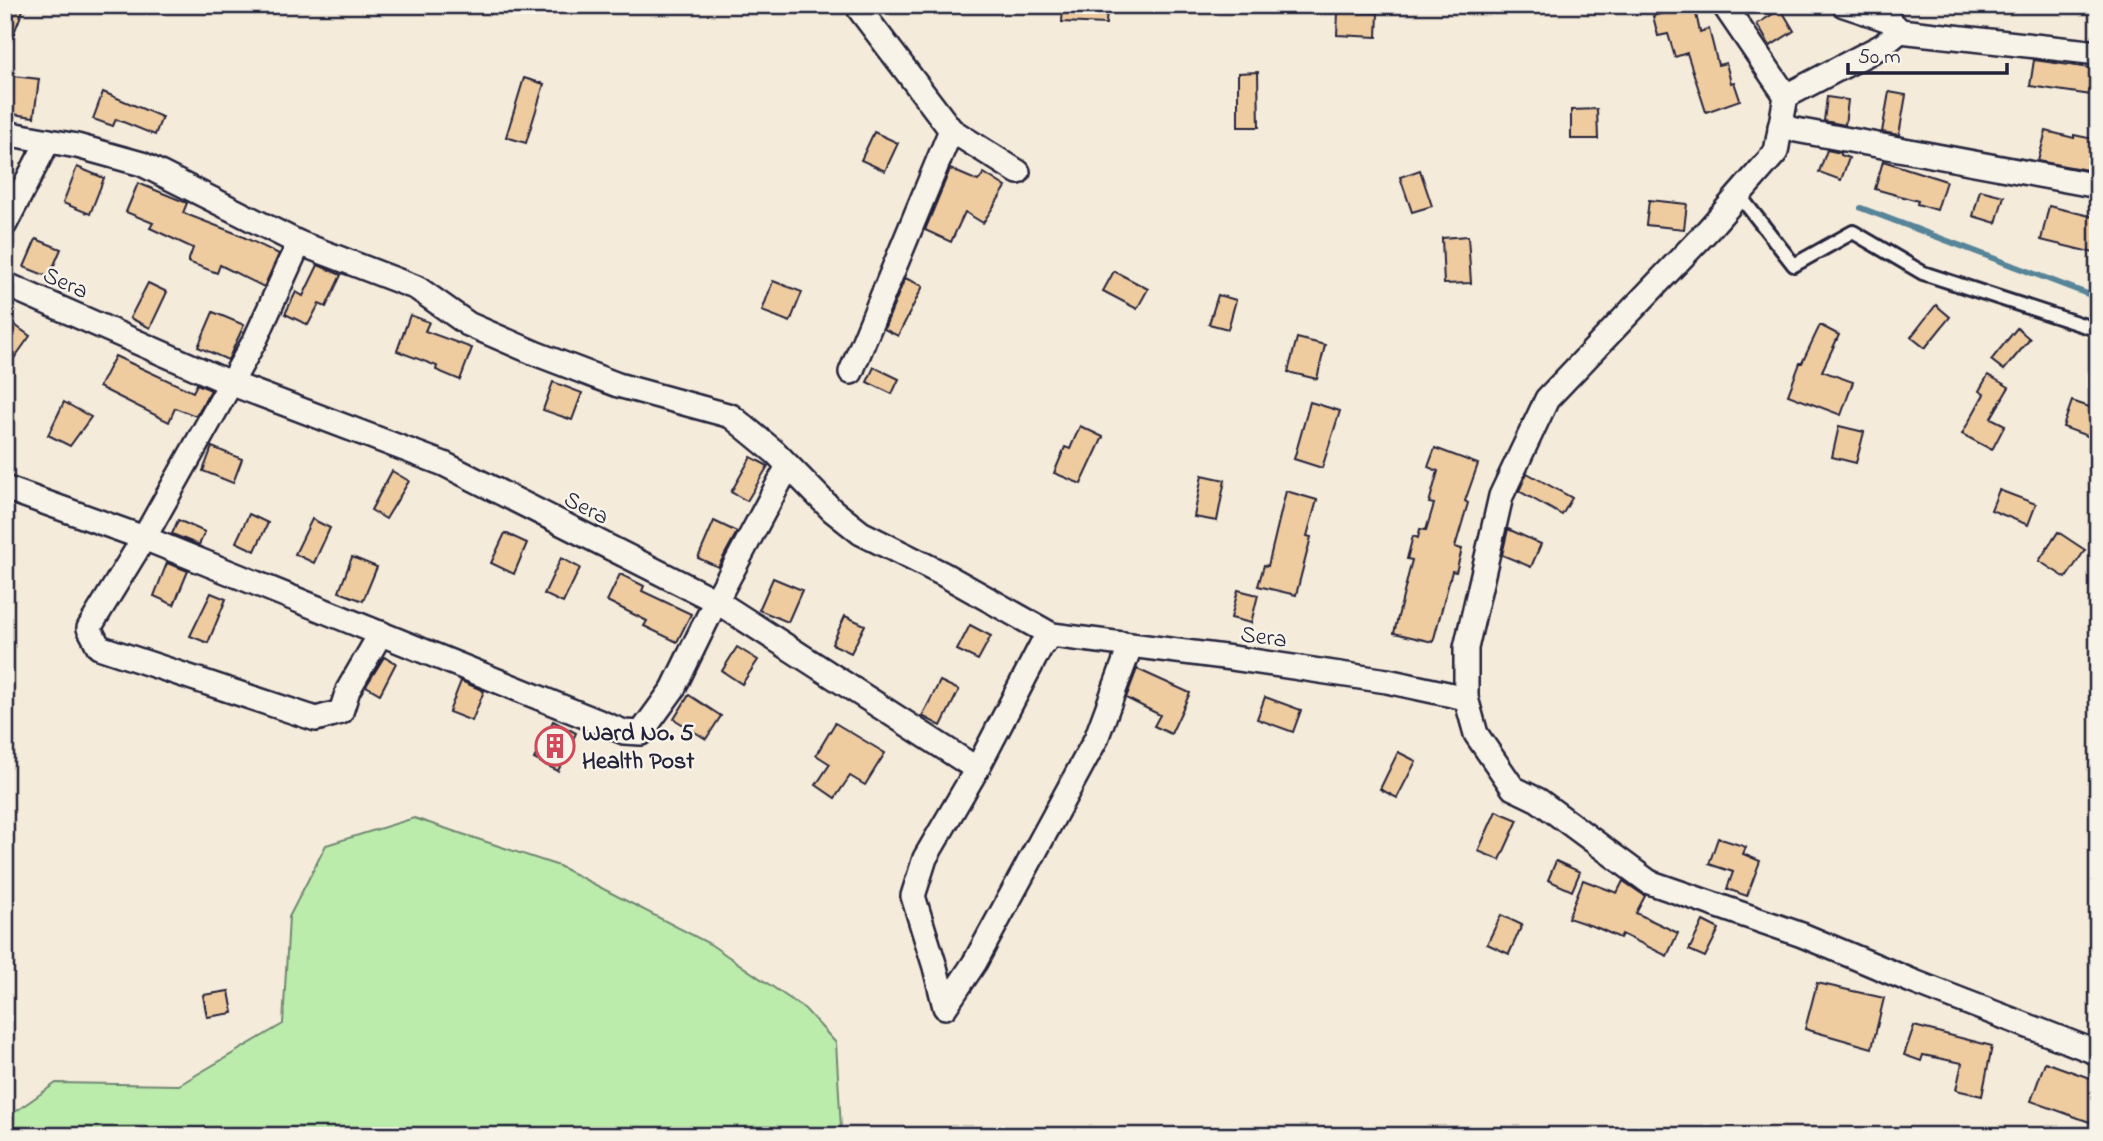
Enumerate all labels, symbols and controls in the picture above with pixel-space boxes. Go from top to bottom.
scale bar [1848,32,2007,76]
text: 50 m [1858,43,1901,73]
street label: Sera [37,259,93,310]
street label: Sera [557,483,615,535]
street label: Sera [1238,618,1289,659]
place label: Ward No. 5 Health Post [582,717,695,780]
building icon: Ward No. 5 Health Post [534,725,576,767]

